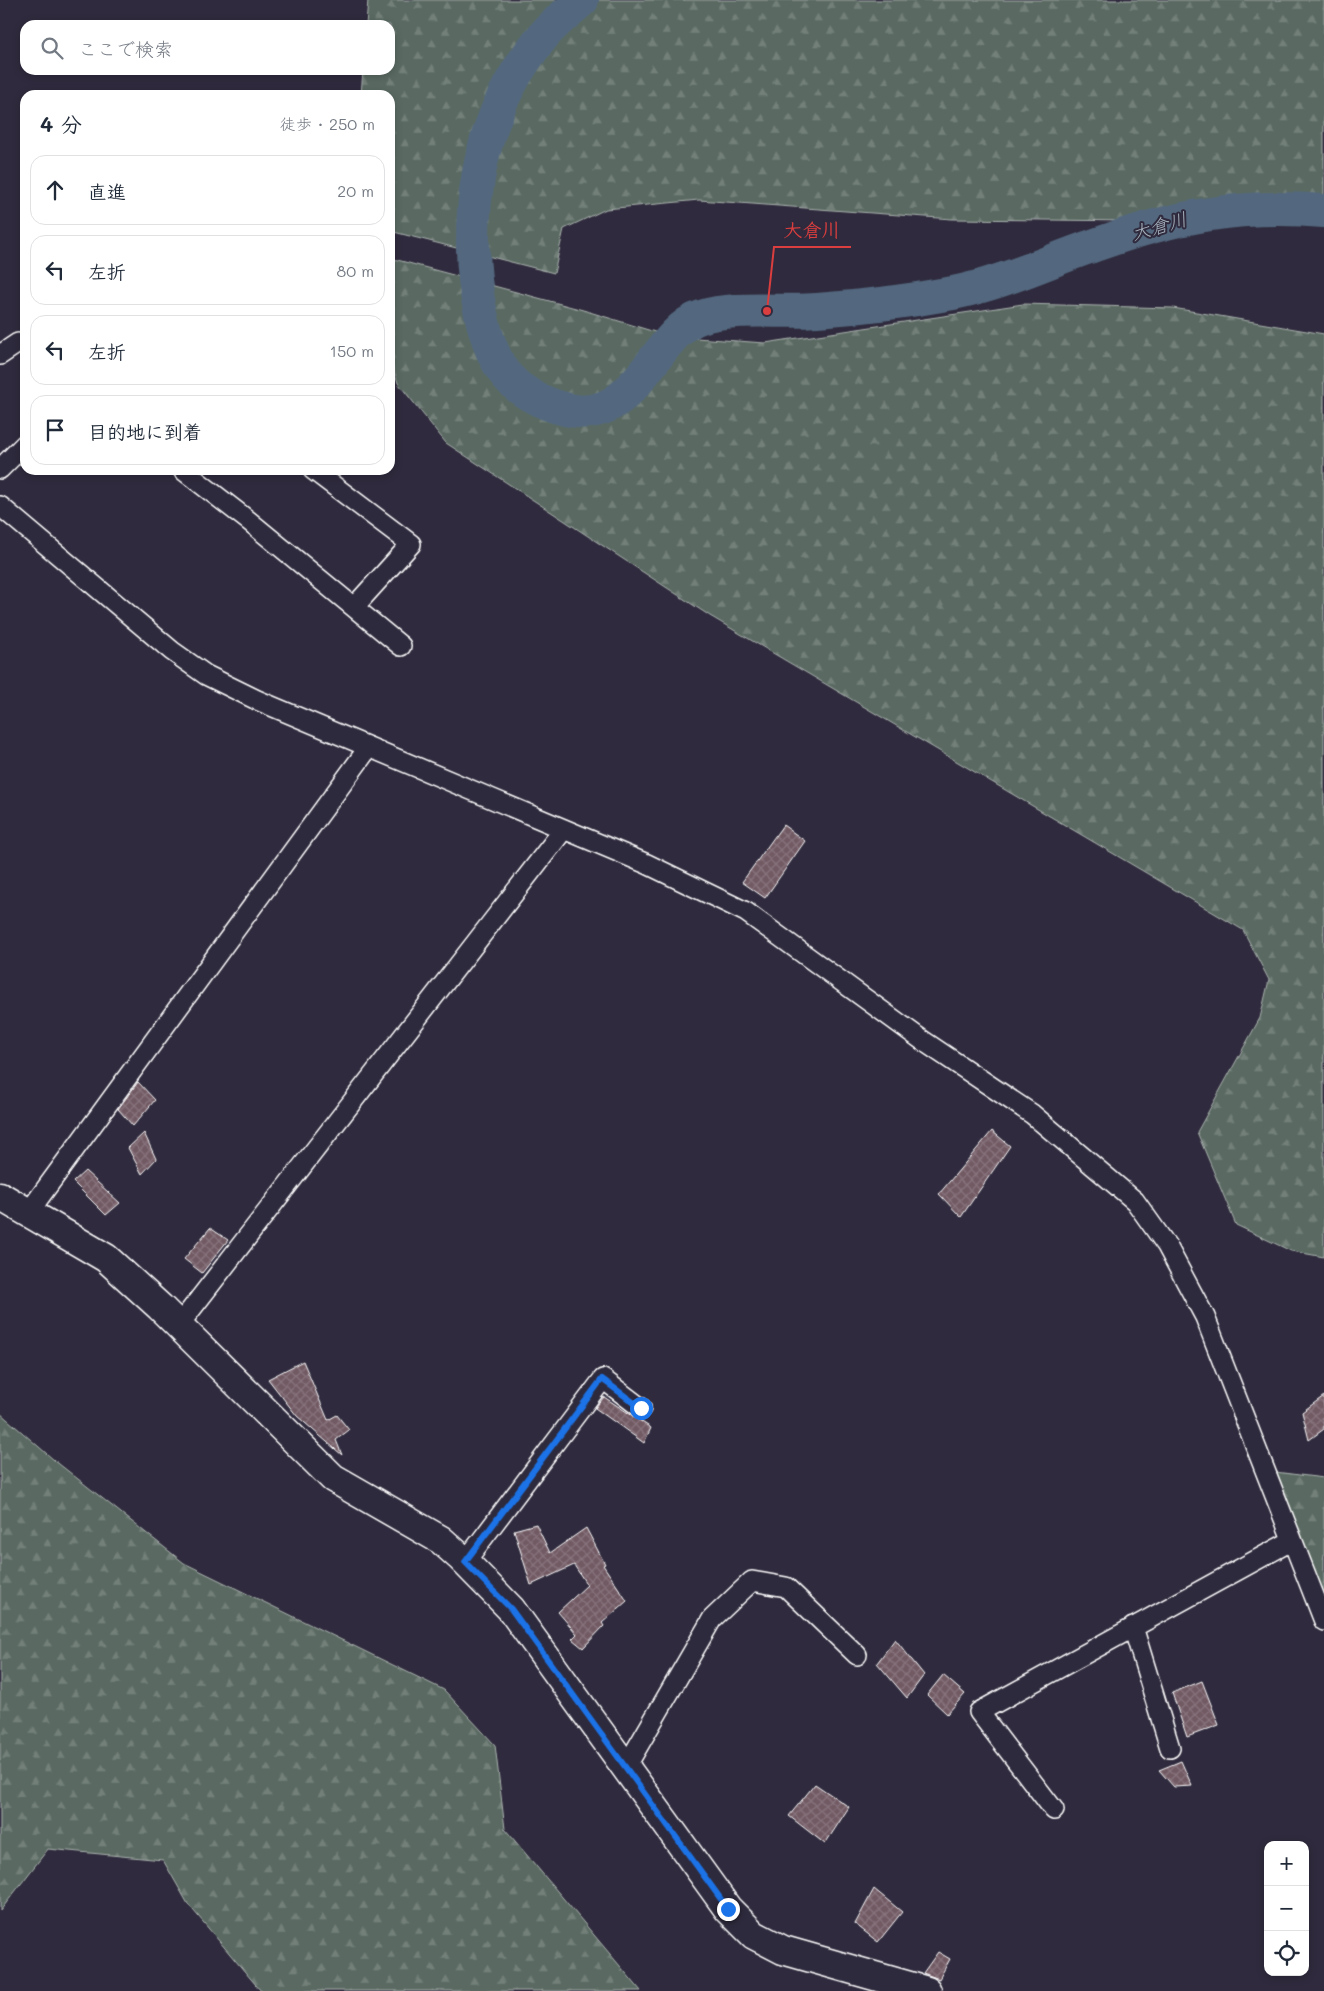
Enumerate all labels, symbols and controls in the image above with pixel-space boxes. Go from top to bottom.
search box [20,20,395,75]
icon: search [38,34,66,62]
text: ここで検索 [78,36,173,61]
text: 4 分 [40,110,82,137]
text: 徒歩 · 250 m [280,113,375,134]
icon: ahead [41,176,69,204]
text: 直進 [88,179,126,204]
text: 20 m [337,180,374,201]
water label: 大倉川 [1128,206,1190,245]
callout: 大倉川 [774,213,851,247]
text: 大倉川 [783,217,841,242]
icon: left [41,256,69,284]
text: 左折 [88,259,126,284]
text: 80 m [337,260,374,281]
icon: left [41,336,69,364]
text: 左折 [88,339,126,364]
text: 150 m [330,340,374,361]
icon: arrive [41,416,69,444]
text: 目的地に到着 [88,419,202,444]
route start [630,1397,653,1420]
map controls [1264,1841,1309,1976]
button: + [1264,1841,1309,1886]
button: − [1264,1886,1309,1931]
route end [717,1898,740,1921]
button: locate [1264,1931,1309,1976]

